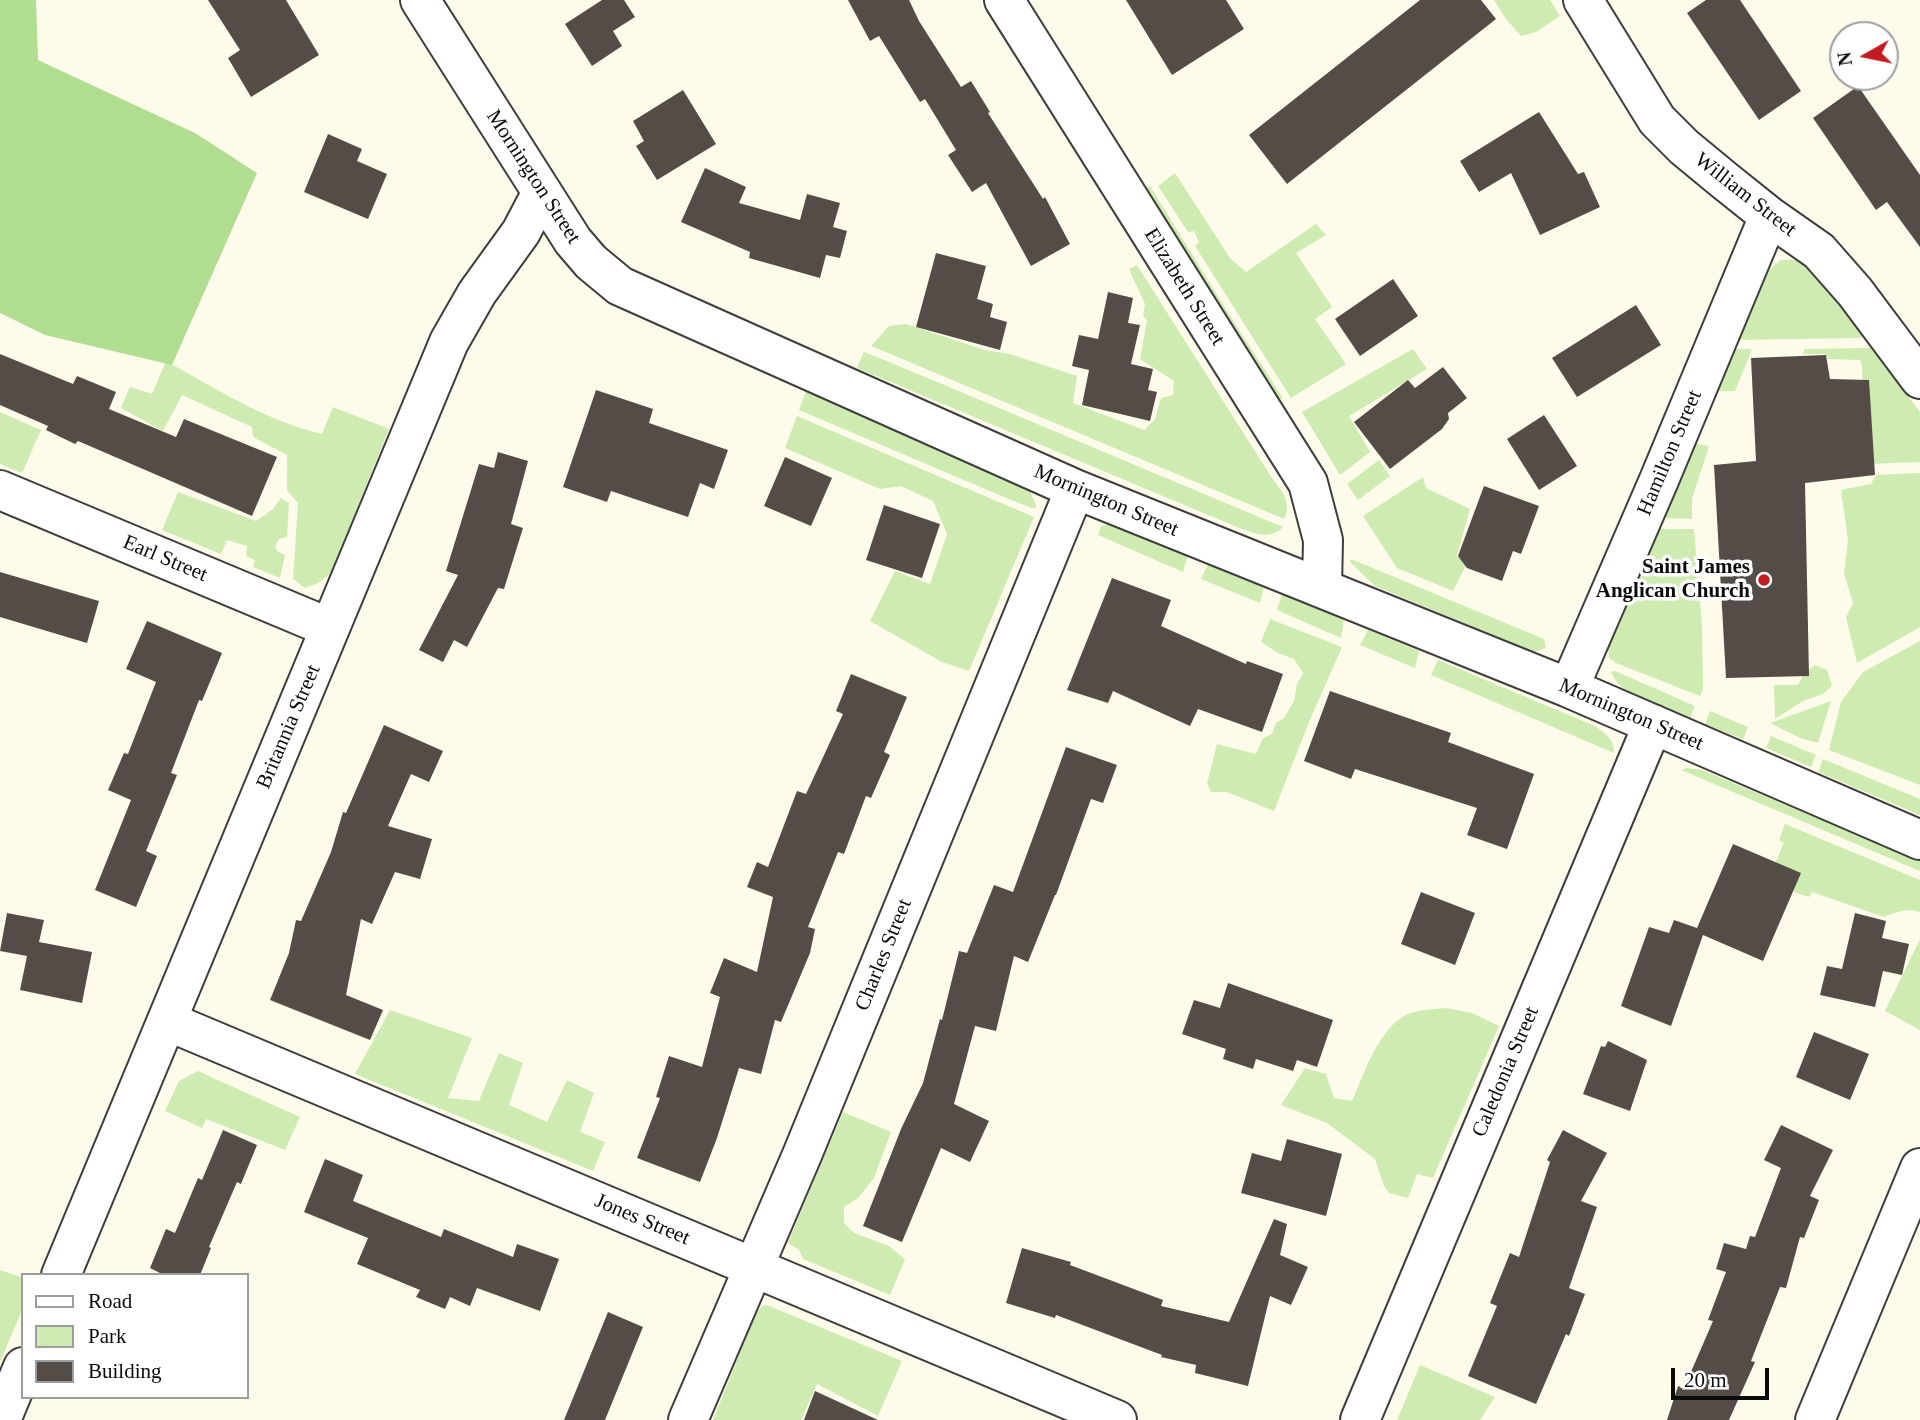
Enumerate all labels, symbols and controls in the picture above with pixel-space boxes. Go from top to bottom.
north arrow [1829,21,1899,91]
text: N [1833,51,1856,67]
street label: Mornington Street [480,105,586,249]
street label: William Street [1689,147,1801,243]
street label: Elizabeth Street [1138,224,1230,350]
street label: Hamilton Street [1632,387,1708,519]
street label: Mornington Street [1030,459,1182,543]
street label: Earl Street [119,530,211,588]
place label: Saint James Anglican Church [1596,555,1750,605]
marker: Saint James Anglican Church [1756,572,1772,588]
street label: Britannia Street [252,661,326,793]
street label: Mornington Street [1555,673,1707,757]
street label: Charles Street [850,895,918,1015]
street label: Caledonia Street [1467,1003,1545,1141]
street label: Jones Street [591,1189,693,1251]
legend [21,1273,248,1399]
text: Road [88,1289,132,1313]
text: Park [88,1324,127,1348]
scale bar [1675,1354,1773,1398]
text: Building [88,1359,162,1383]
text: 20 m [1684,1368,1727,1392]

